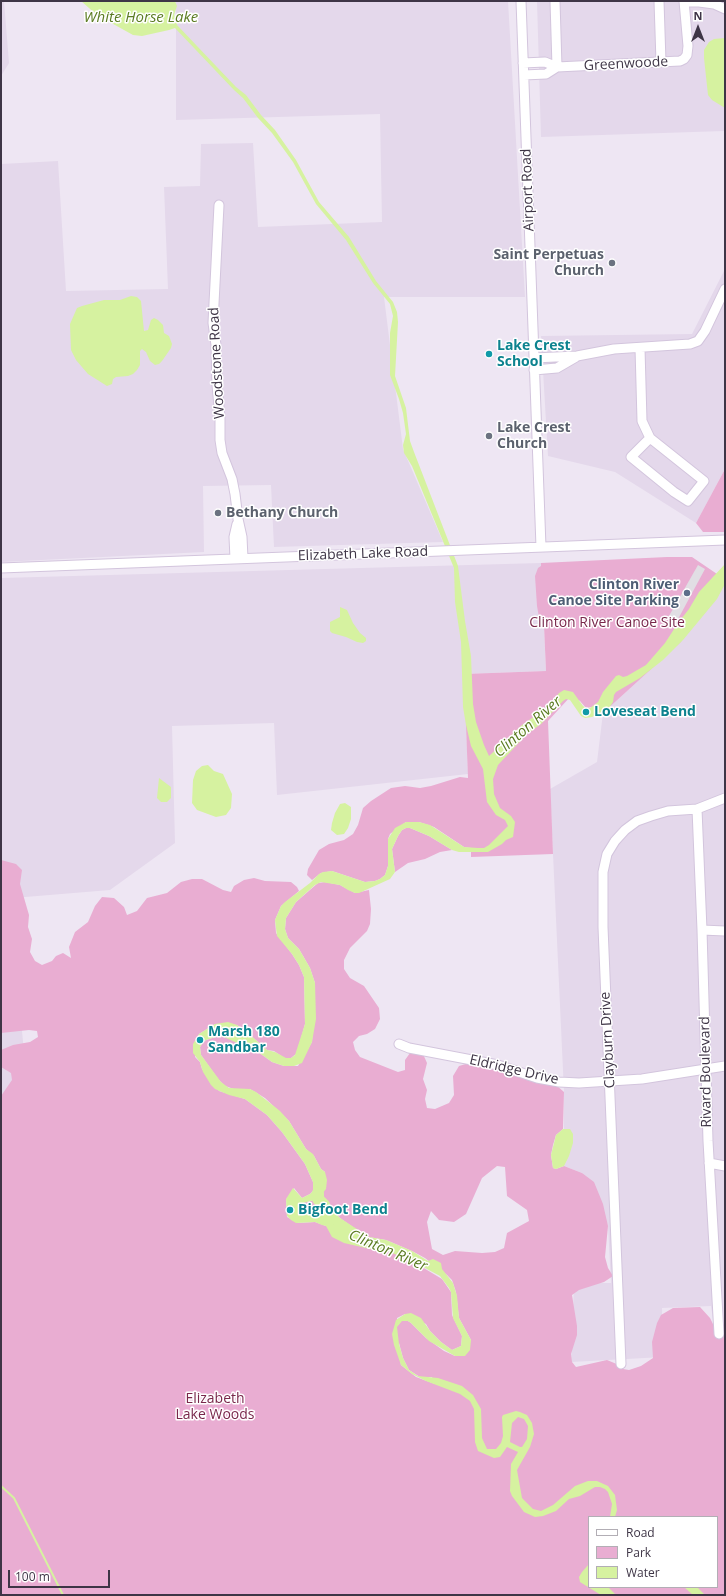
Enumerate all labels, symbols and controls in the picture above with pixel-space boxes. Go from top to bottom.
north arrow [678,8,718,48]
text: N [694,8,702,23]
water label: White Horse Lake [84,9,198,27]
street label: Greenwoode [583,53,669,75]
street label: Airport Road [518,148,538,232]
place label: Saint Perpetuas Church [493,247,604,280]
marker: Saint Perpetuas Church [607,258,617,268]
street label: Woodstone Road [206,307,228,419]
place label: Lake Crest School [497,338,571,370]
marker: Lake Crest School [484,349,494,359]
place label: Lake Crest Church [497,420,571,452]
marker: Lake Crest Church [484,431,494,441]
place label: Bethany Church [226,505,338,521]
marker: Bethany Church [213,508,223,518]
street label: Elizabeth Lake Road [298,543,428,565]
place label: Clinton River Canoe Site Parking [548,577,679,610]
marker: Clinton River Canoe Site Parking [682,588,692,598]
park label: Clinton River Canoe Site [529,615,685,631]
water label: Clinton River [491,693,565,761]
place label: Loveseat Bend [594,704,696,720]
marker: Loveseat Bend [581,707,591,717]
street label: Clayburn Drive [597,991,619,1089]
street label: Rivard Boulevard [697,1016,715,1128]
place label: Marsh 180 Sandbar [208,1024,280,1056]
marker: Marsh 180 Sandbar [195,1035,205,1045]
street label: Eldridge Drive [468,1052,560,1088]
place label: Bigfoot Bend [298,1202,388,1218]
marker: Bigfoot Bend [285,1205,295,1215]
water label: Clinton River [346,1226,430,1276]
park label: Elizabeth Lake Woods [176,1391,254,1424]
legend [588,1516,718,1588]
text: Road [626,1524,655,1541]
text: Park [626,1544,651,1561]
scale bar [10,1562,112,1588]
text: Water [626,1564,660,1581]
text: 100 m [15,1568,50,1585]

